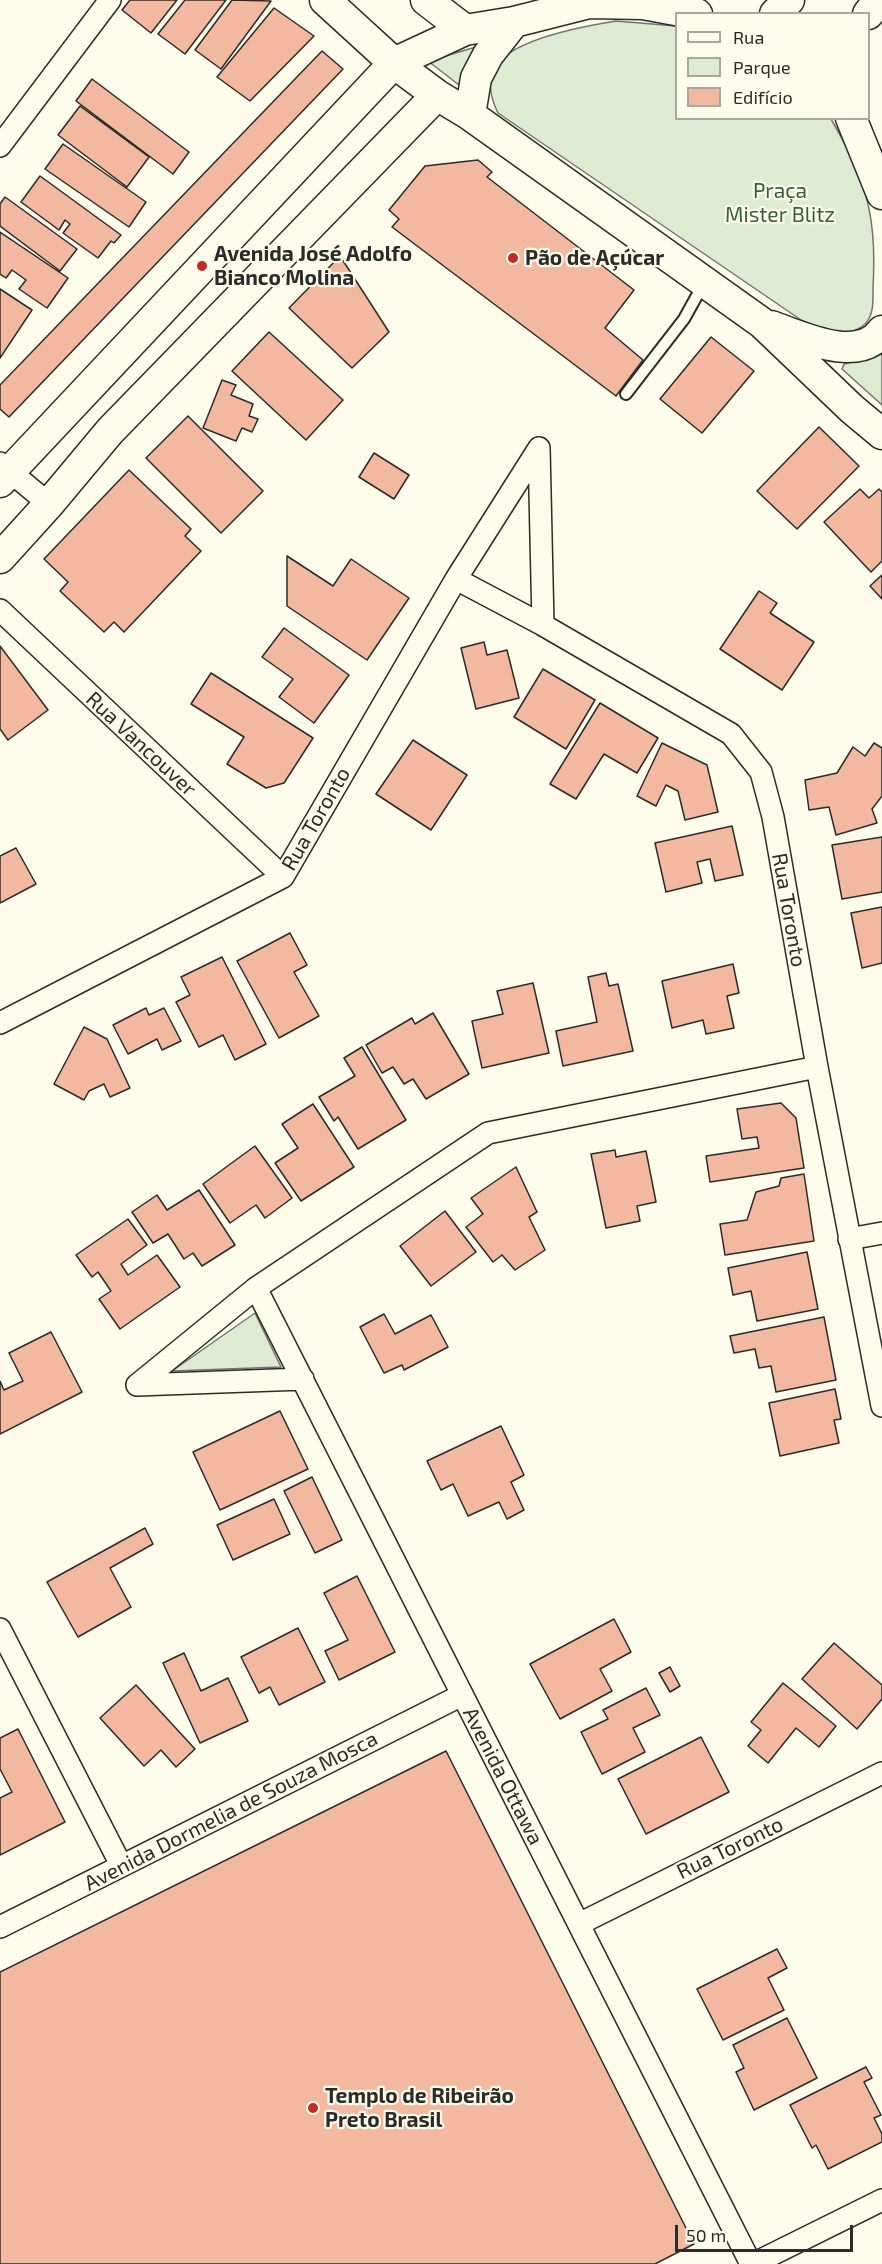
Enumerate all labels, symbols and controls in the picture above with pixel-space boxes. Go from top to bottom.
legend [675,12,870,120]
text: Rua [733,26,764,48]
text: Parque [733,56,791,78]
text: Edifício [733,86,793,108]
park label: Praça Mister Blitz [725,178,835,228]
place label: Avenida José Adolfo Bianco Molina [214,241,412,291]
place label: Pão de Açúcar [525,245,664,271]
marker: Pão de Açúcar [506,251,520,265]
marker: Avenida José Adolfo Bianco Molina [195,259,209,273]
street label: Rua Vancouver [81,686,201,802]
street label: Rua Toronto [276,763,356,875]
street label: Rua Toronto [767,851,811,969]
street label: Avenida Ottawa [458,1703,548,1849]
street label: Avenida Dormelia de Souza Mosca [80,1726,382,1896]
street label: Rua Toronto [673,1811,787,1885]
place label: Templo de Ribeirão Preto Brasil [325,2083,514,2133]
marker: Templo de Ribeirão Preto Brasil [306,2101,320,2115]
scale bar [678,2213,856,2251]
text: 50 m [686,2224,726,2246]

